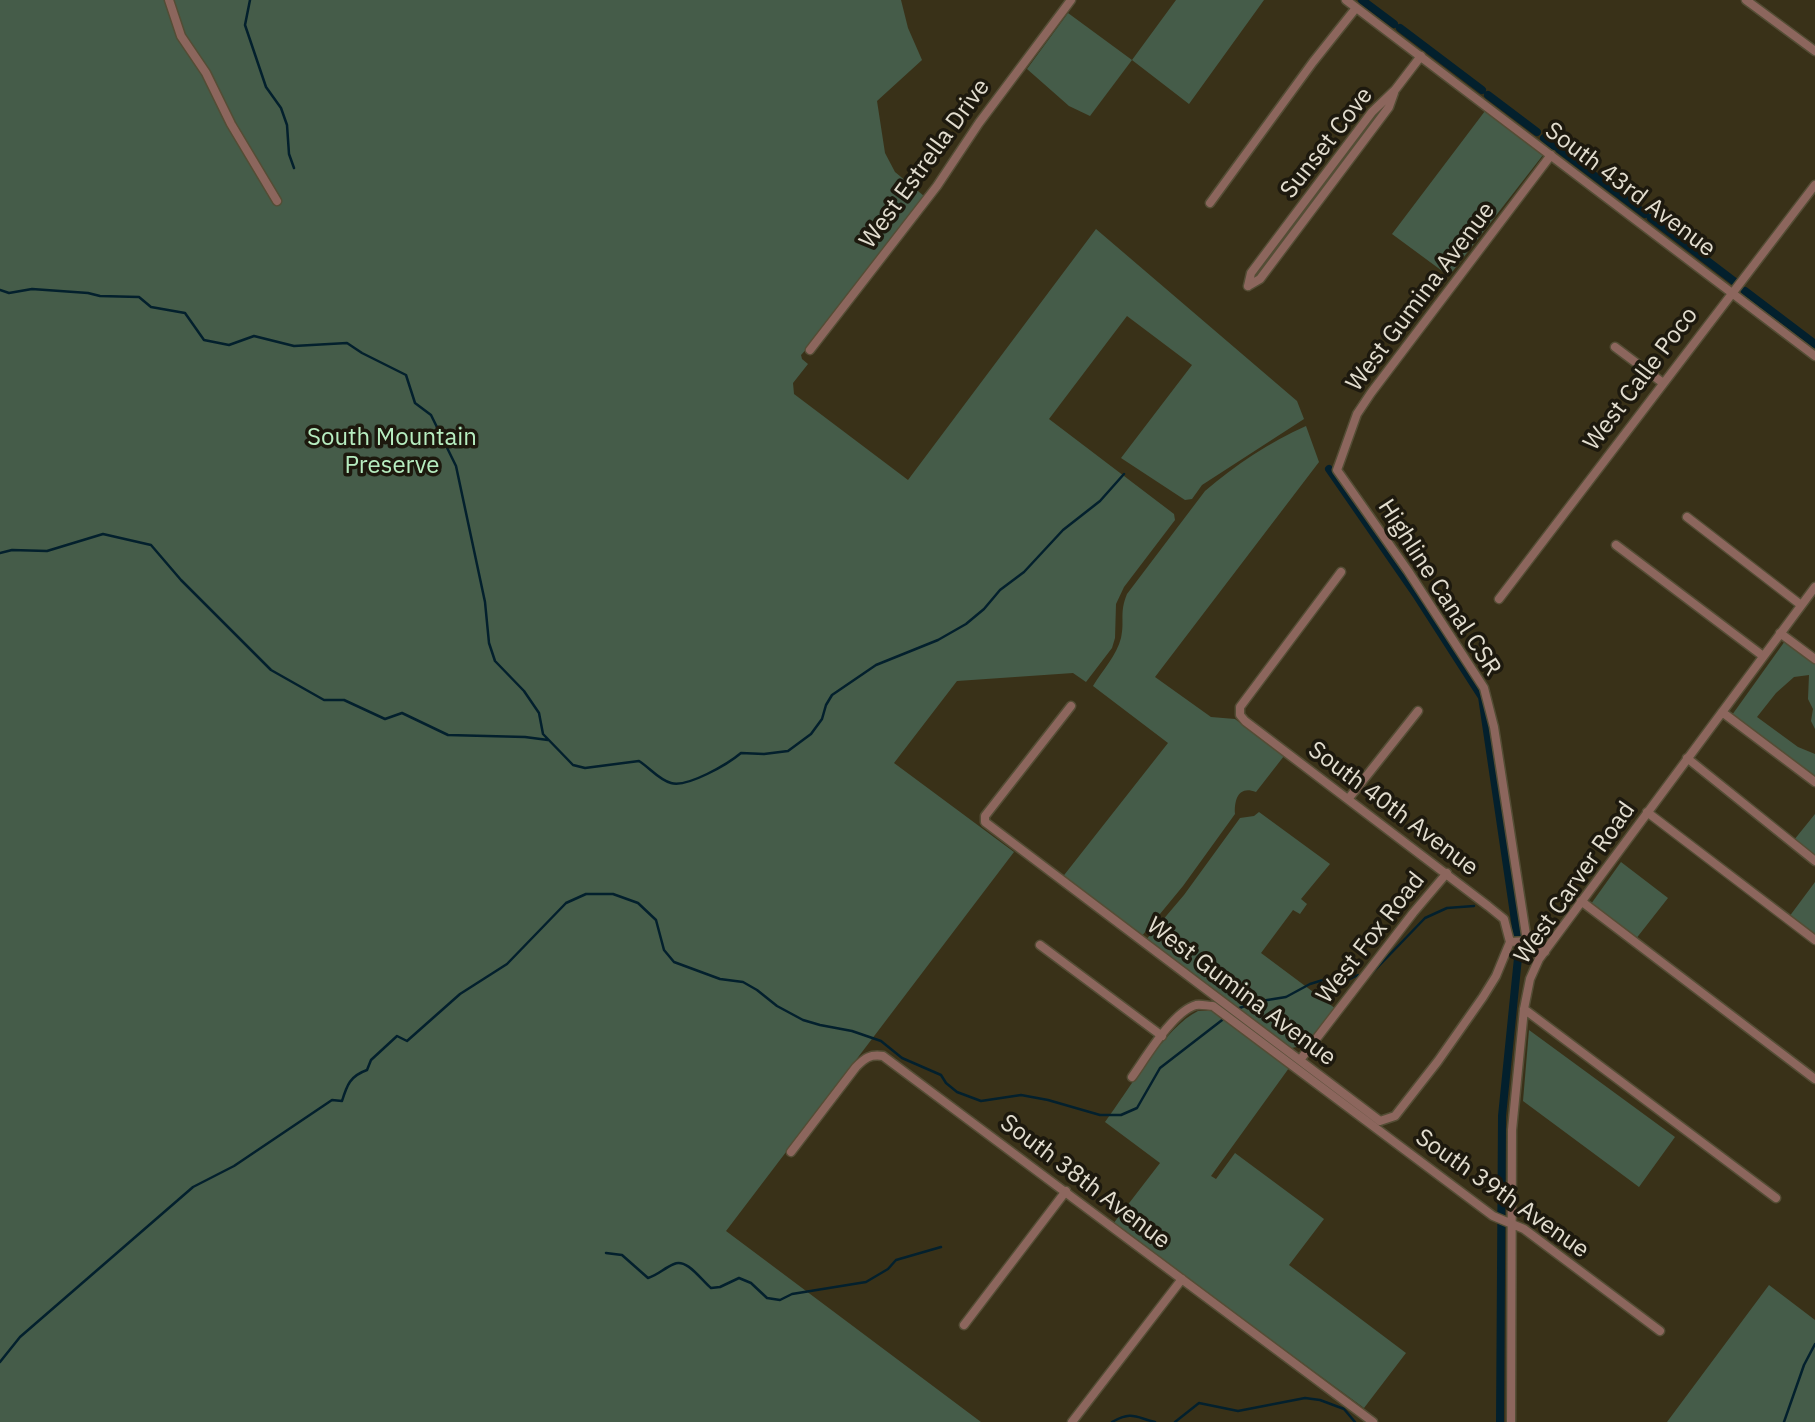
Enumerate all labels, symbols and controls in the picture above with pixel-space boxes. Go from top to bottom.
street label: West Estrella Drive [854,74,996,254]
street label: Sunset Cove [1275,82,1379,204]
street label: South 43rd Avenue [1539,117,1721,263]
street label: West Gumina Avenue [1340,197,1502,397]
street label: West Calle Poco [1578,302,1704,456]
park label: South Mountain Preserve [307,424,477,480]
street label: Highline Canal CSR [1371,494,1507,682]
street label: South 40th Avenue [1302,736,1484,882]
street label: West Carver Road [1508,797,1642,969]
street label: West Fox Road [1311,867,1431,1009]
street label: West Gumina Avenue [1141,911,1341,1073]
street label: South 38th Avenue [994,1109,1176,1255]
street label: South 39th Avenue [1410,1123,1594,1265]

